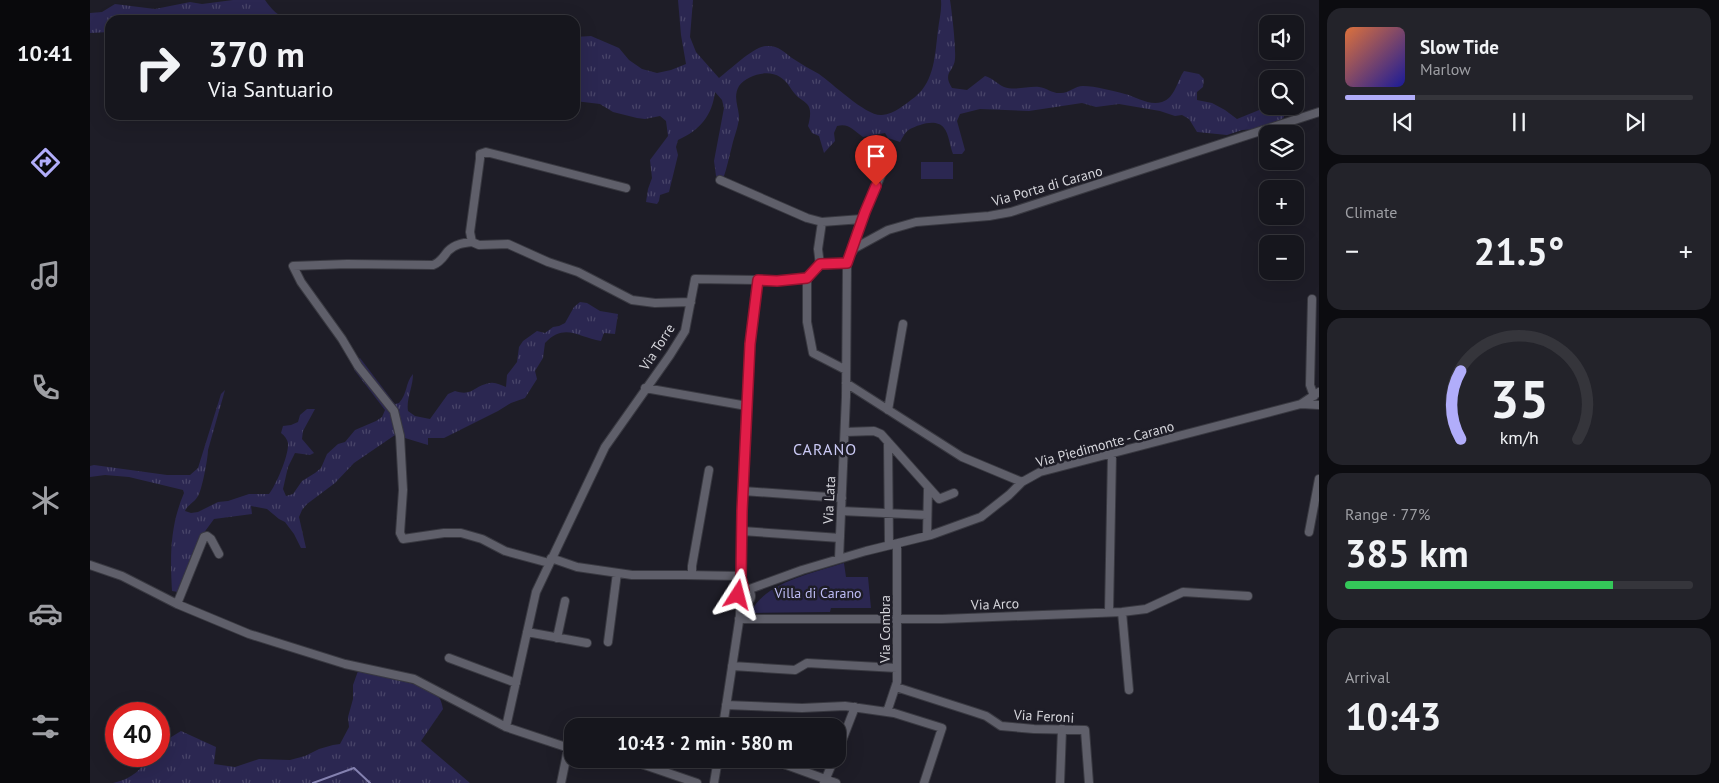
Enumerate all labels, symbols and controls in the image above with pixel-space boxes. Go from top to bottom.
map controls [1259,15,1304,280]
button: sound [1259,15,1304,60]
text: 370 m [208,31,305,77]
icon: right [125,35,190,100]
text: Slow Tide [1420,35,1499,59]
text: 10:41 [17,39,73,67]
text: Marlow [1420,59,1471,79]
button: search [1259,70,1304,115]
text: Via Santuario [208,75,333,103]
icon: previous [1389,108,1417,136]
icon: pause [1505,108,1533,136]
icon: next [1621,108,1649,136]
button: layers [1259,125,1304,170]
pin [855,135,897,186]
icon: arrive [862,142,890,170]
icon: directions [28,145,63,180]
street label: Via Porta di Carano [989,162,1104,211]
button: + [1259,180,1304,225]
text: Climate [1345,202,1397,222]
text: 21.5° [1474,226,1564,275]
text: − [1345,232,1359,269]
text: + [1679,232,1693,269]
button: − [1259,235,1304,280]
icon: music [28,258,63,293]
street label: Via Torre [635,320,679,375]
text: 35 [1490,365,1548,432]
icon: phone [28,370,63,405]
street label: Via Piedimonte - Carano [1033,417,1176,471]
text: km/h [1499,426,1539,449]
district label: CARANO [793,439,857,459]
street label: Via Lata [819,476,839,525]
icon: climate [28,483,63,518]
text: Range · 77% [1345,504,1430,524]
text: 385 km [1345,528,1469,577]
position arrow [711,568,763,620]
park label: Villa di Carano [773,584,862,602]
street label: Via Arco [970,594,1019,614]
street label: Via Combra [876,595,894,664]
icon: car [28,596,63,631]
text: Arrival [1345,667,1390,687]
text: 10:43 [1345,691,1441,740]
speed limit sign: 40 [105,702,170,767]
street label: Via Feroni [1012,705,1075,727]
icon: filters [28,709,63,744]
text: 10:43 · 2 min · 580 m [617,731,793,755]

